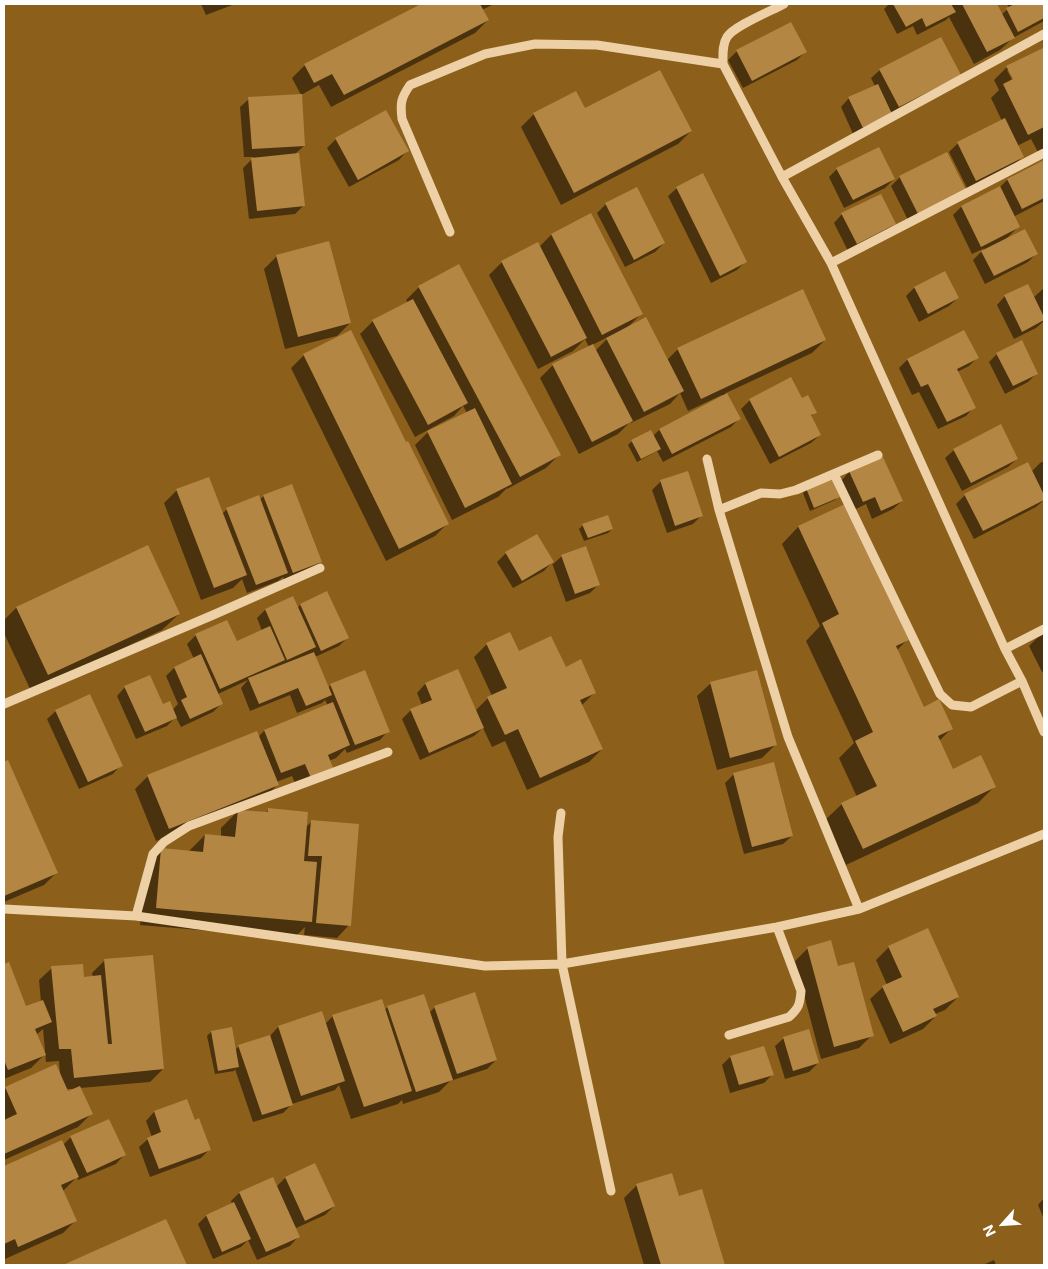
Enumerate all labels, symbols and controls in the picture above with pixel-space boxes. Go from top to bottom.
north arrow [978,1199,1028,1249]
text: N [979,1222,999,1239]

